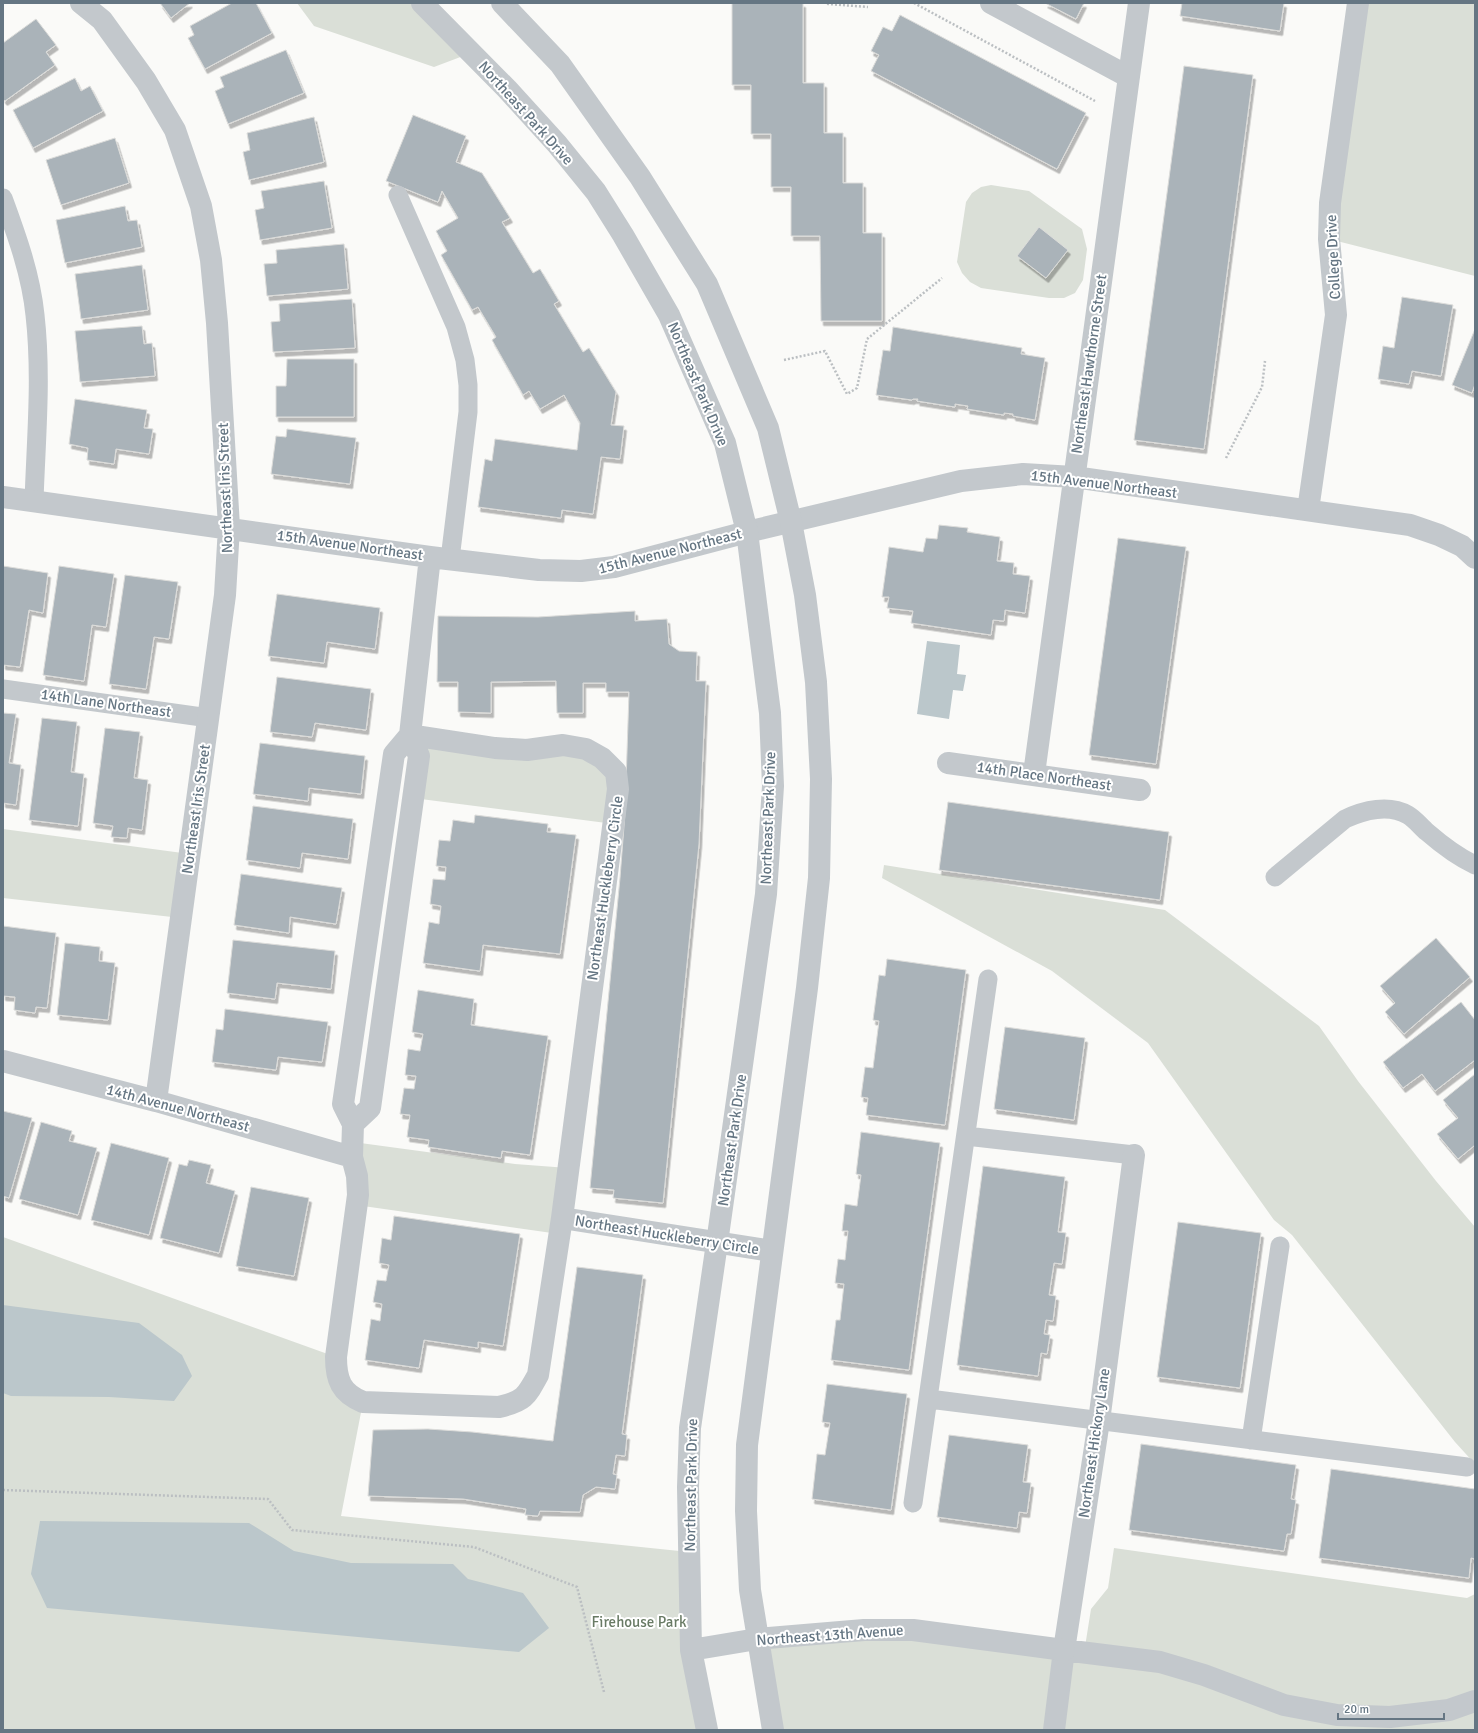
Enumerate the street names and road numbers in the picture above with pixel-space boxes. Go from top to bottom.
street label: Northeast Park Drive [475,58,577,168]
street label: College Drive [1322,214,1344,300]
street label: Northeast Hawthorne Street [1068,273,1110,455]
street label: Northeast Park Drive [664,319,732,449]
street label: Northeast Iris Street [214,422,236,554]
street label: 15th Avenue Northeast [1030,466,1178,502]
street label: 15th Avenue Northeast [596,524,744,578]
street label: 15th Avenue Northeast [276,526,424,564]
street label: 14th Lane Northeast [40,685,172,721]
street label: Northeast Iris Street [178,743,214,875]
street label: Northeast Park Drive [757,751,779,885]
street label: 14th Place Northeast [976,758,1112,794]
street label: Northeast Huckleberry Circle [583,795,627,981]
street label: Northeast Park Drive [714,1073,750,1207]
street label: 14th Avenue Northeast [105,1080,251,1136]
street label: Northeast Huckleberry Circle [574,1212,760,1258]
street label: Northeast Hickory Lane [1075,1367,1113,1519]
street label: Northeast Park Drive [681,1418,701,1552]
street label: Northeast 13th Avenue [756,1621,904,1649]

